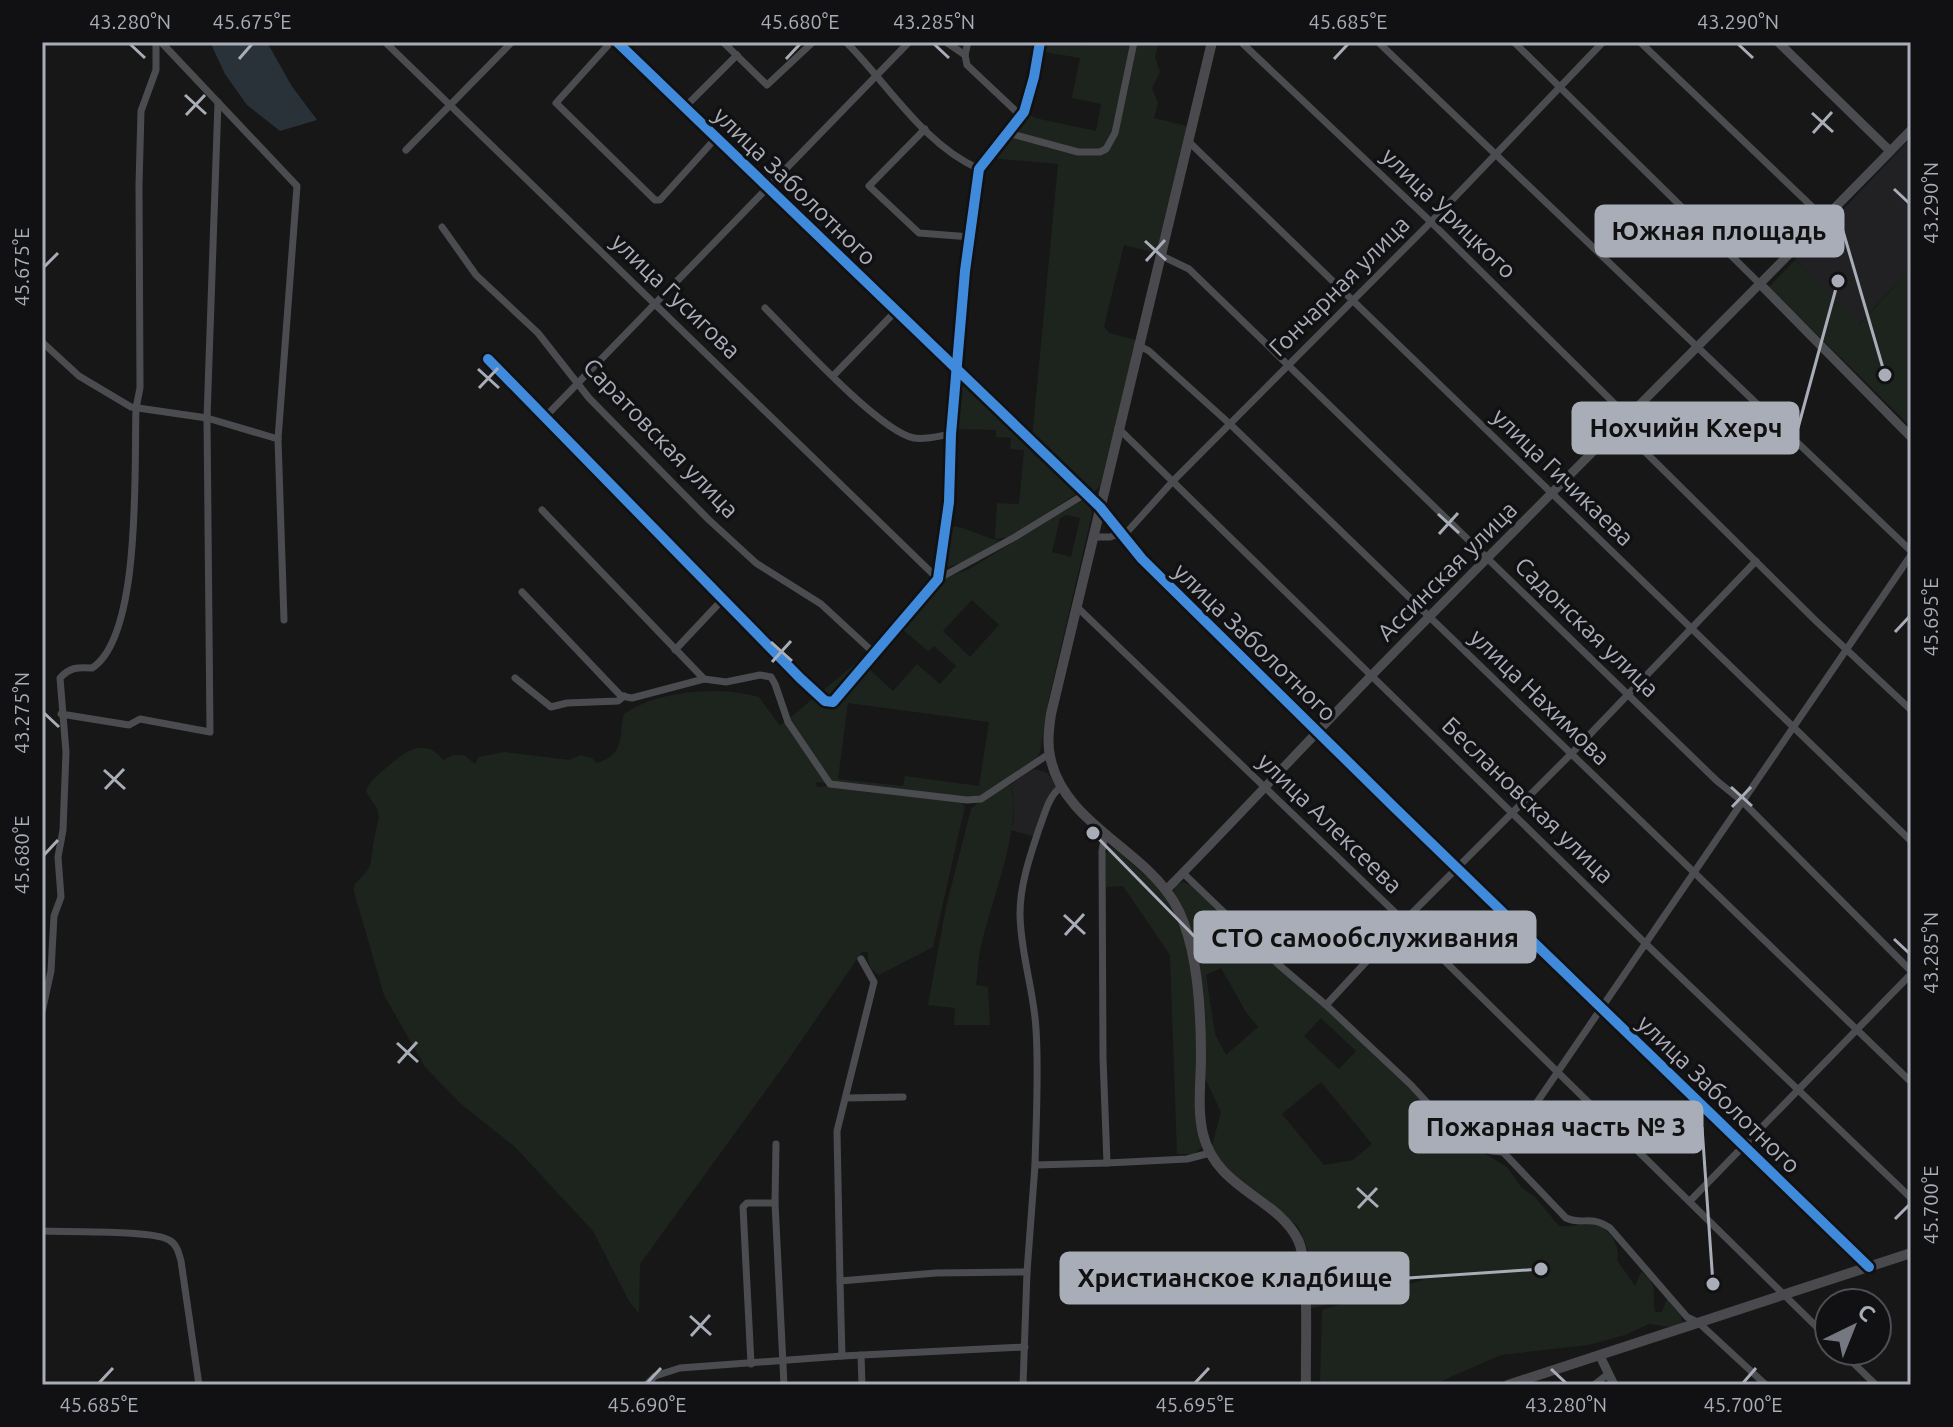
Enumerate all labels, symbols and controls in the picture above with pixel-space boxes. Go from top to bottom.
text: 43.280°N [89,10,171,33]
text: 45.675°E [213,10,292,33]
text: 45.680°E [761,10,840,33]
text: 43.285°N [893,10,975,33]
text: 45.685°E [1309,10,1388,33]
text: 43.290°N [1697,10,1779,33]
street label: улица Заболотного [708,101,882,271]
street label: улица Урицкого [1376,142,1522,284]
text: 43.290°N [1919,162,1942,244]
callout: Южная площадь [1596,206,1843,256]
street label: Гончарная улица [1263,210,1415,362]
text: Южная площадь [1612,216,1827,245]
text: 45.675°E [10,228,33,307]
street label: улица Гусигова [606,228,746,364]
street label: Саратовская улица [578,353,744,523]
street label: улица Гичикаева [1487,403,1639,551]
callout: Нохчийн Кхерч [1573,403,1798,453]
text: Нохчийн Кхерч [1590,413,1783,442]
street label: Ассинская улица [1372,496,1522,646]
street label: Садонская улица [1510,552,1664,702]
street label: улица Заболотного [1168,557,1342,727]
text: 45.695°E [1919,578,1942,657]
street label: улица Нахимова [1465,623,1615,771]
text: 43.275°N [10,672,33,754]
street label: Беслановская улица [1437,711,1619,889]
street label: улица Алексеева [1252,747,1408,899]
text: 45.680°E [10,816,33,895]
callout: СТО самообслуживания [1195,912,1535,962]
text: 43.285°N [1919,912,1942,994]
text: СТО самообслуживания [1211,923,1519,952]
street label: улица Заболотного [1632,1009,1806,1179]
callout: Пожарная часть № 3 [1410,1102,1702,1152]
text: Пожарная часть № 3 [1426,1112,1686,1141]
text: 45.700°E [1919,1166,1942,1245]
callout: Христианское кладбище [1061,1253,1408,1303]
text: Христианское кладбище [1077,1263,1393,1292]
north arrow [1813,1287,1893,1367]
text: С [1853,1298,1881,1326]
text: 45.685°E [60,1393,139,1416]
text: 45.690°E [608,1393,687,1416]
text: 45.695°E [1156,1393,1235,1416]
text: 43.280°N [1525,1393,1607,1416]
text: 45.700°E [1704,1393,1783,1416]

